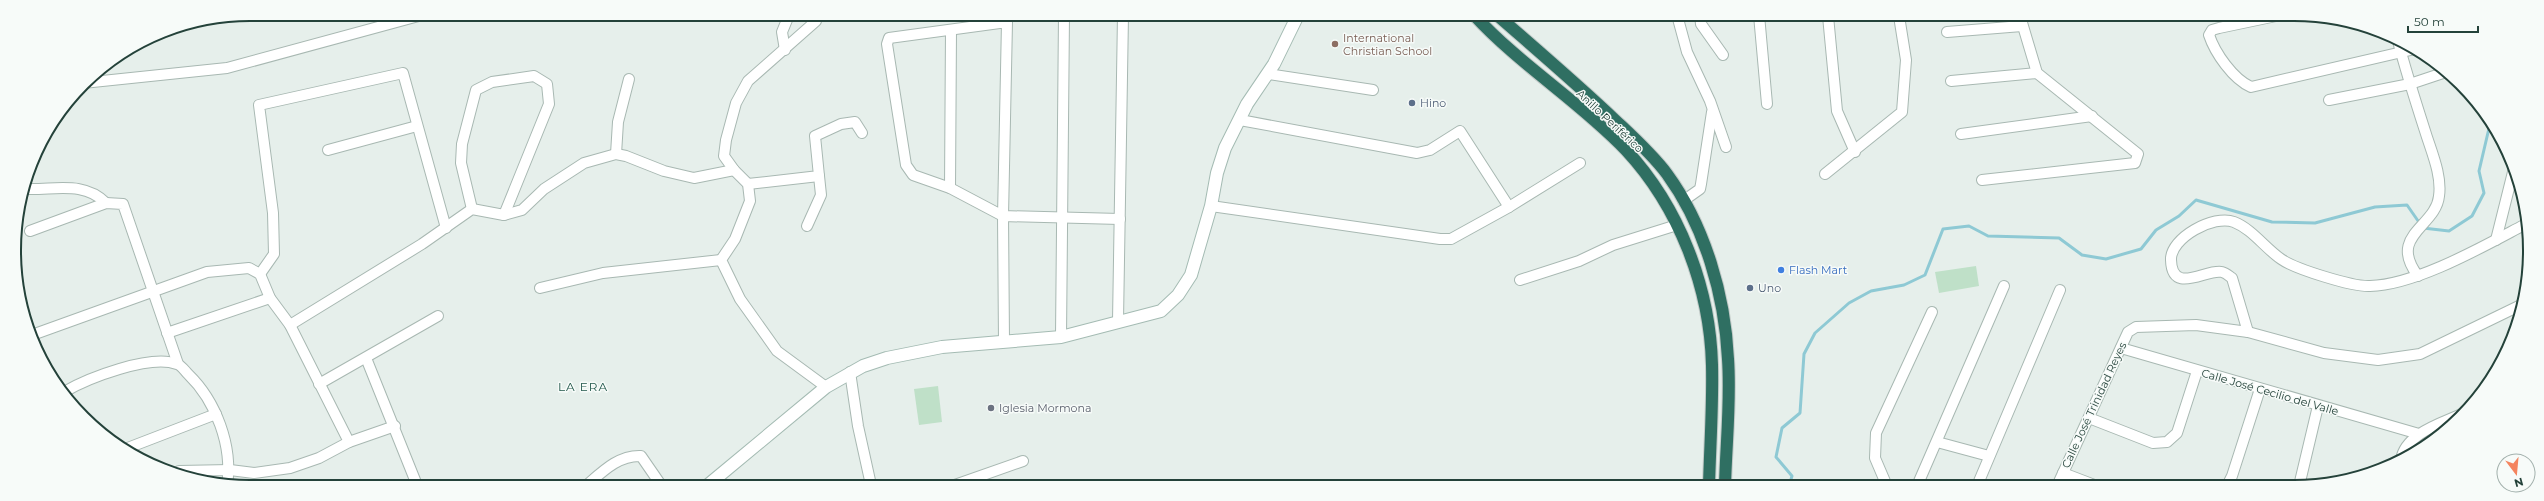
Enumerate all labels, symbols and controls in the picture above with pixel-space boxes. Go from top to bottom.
scale bar [2408,8,2478,34]
text: 50 m [2414,14,2445,29]
place label: International Christian School [1343,31,1432,58]
marker: International Christian School [1330,39,1340,49]
street label: Anillo Periférico [1574,86,1646,156]
place label: Hino [1420,96,1446,110]
marker: Hino [1407,98,1417,108]
place label: Flash Mart [1789,263,1848,277]
marker: Flash Mart [1776,265,1786,275]
place label: Uno [1758,281,1781,295]
marker: Uno [1745,283,1755,293]
street label: Calle José Trinidad Reyes [2059,339,2130,470]
street label: Calle José Cecilio del Valle [2200,366,2341,418]
district label: LA ERA [558,379,608,394]
place label: Iglesia Mormona [999,401,1091,415]
marker: Iglesia Mormona [986,403,996,413]
north arrow [2496,453,2536,493]
text: N [2513,475,2525,491]

